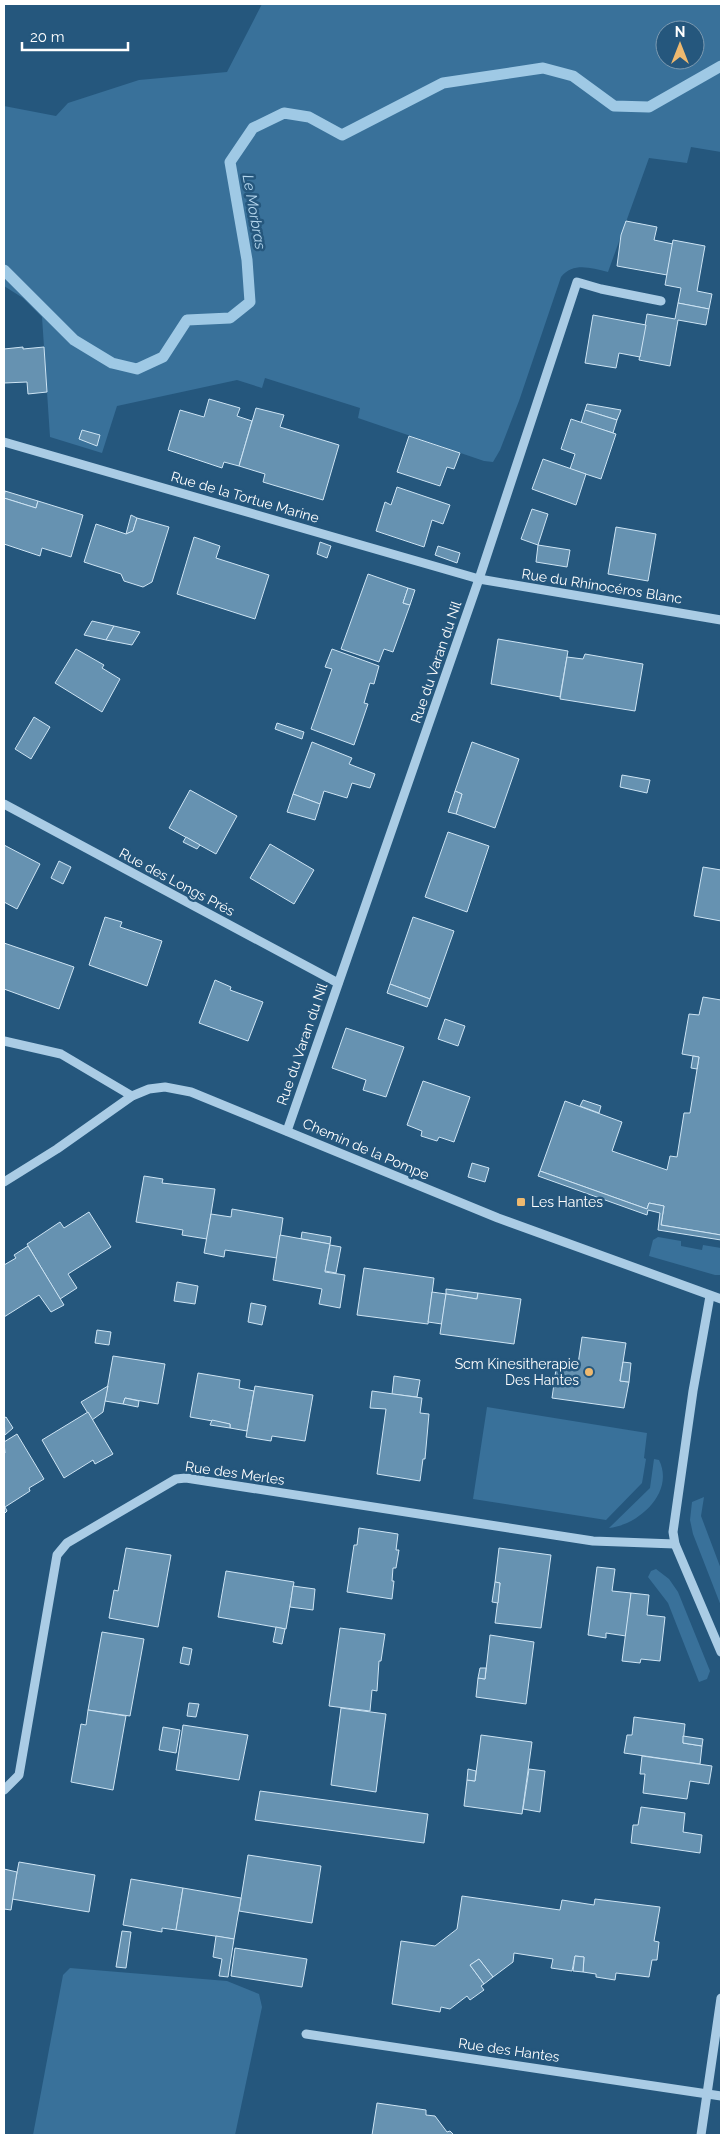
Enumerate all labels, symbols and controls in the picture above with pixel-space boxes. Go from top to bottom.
scale bar [22,20,129,52]
north arrow [655,20,705,70]
text: N [675,24,685,40]
text: 20 m [30,28,65,46]
water label: Le Morbras [239,173,269,251]
street label: Rue de la Tortue Marine [169,468,321,526]
street label: Rue du Rhinocéros Blanc [521,565,684,607]
street label: Rue du Varan du Nil [408,599,464,725]
street label: Rue des Longs Prés [117,845,238,919]
street label: Rue du Varan du Nil [274,981,330,1107]
street label: Chemin de la Pompe [300,1115,432,1183]
place label: Les Hantes [531,1194,603,1210]
marker: Les Hantes [515,1196,527,1208]
place label: Scm Kinesitherapie Des Hantes [455,1356,579,1388]
marker: Scm Kinesitherapie Des Hantes [583,1366,595,1378]
street label: Rue des Merles [184,1458,286,1488]
street label: Rue des Hantes [457,2035,561,2065]

